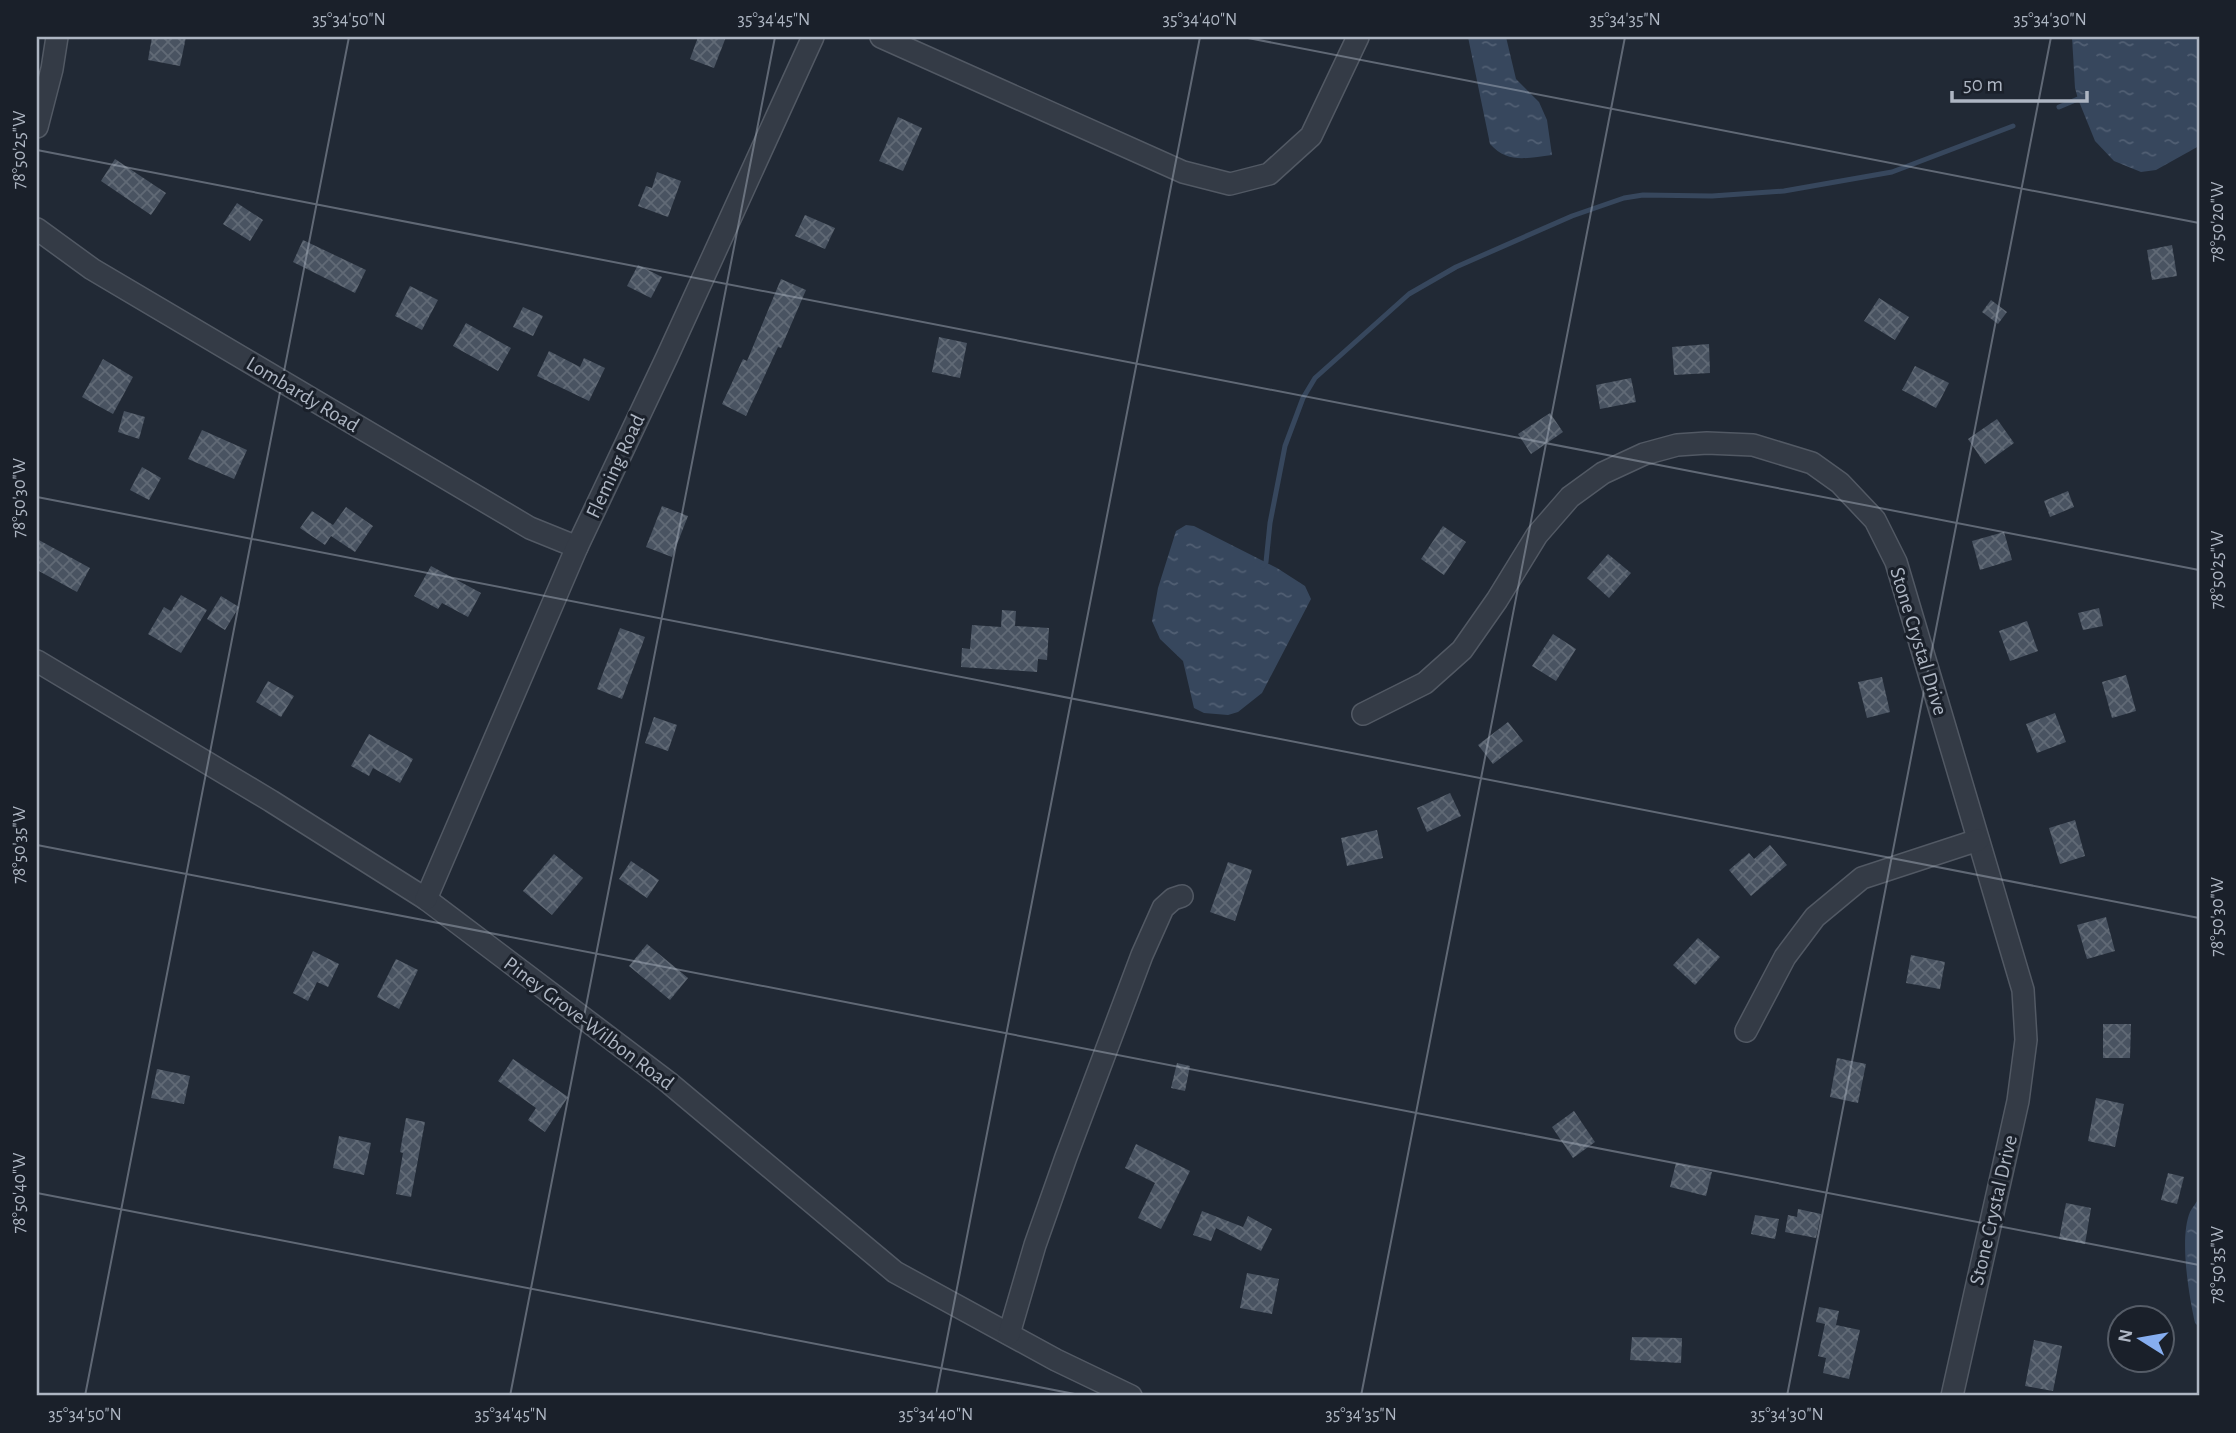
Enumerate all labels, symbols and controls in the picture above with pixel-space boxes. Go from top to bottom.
text: 35°34'50"N [312,11,386,29]
text: 35°34'45"N [738,11,810,29]
text: 35°34'40"N [1163,11,1237,29]
text: 35°34'35"N [1589,11,1661,29]
text: 35°34'30"N [2013,11,2087,29]
scale bar [1952,60,2087,104]
text: 50 m [1963,74,2003,95]
text: 78°50'25"W [11,111,29,189]
text: 78°50'20"W [2209,182,2227,262]
street label: Lombardy Road [243,353,363,436]
street label: Fleming Road [582,411,649,521]
text: 78°50'30"W [11,458,29,538]
text: 78°50'25"W [2209,531,2227,609]
street label: Stone Crystal Drive [1886,565,1951,718]
text: 78°50'35"W [11,806,29,884]
text: 78°50'30"W [2209,877,2227,957]
street label: Piney Grove-Wilbon Road [500,953,678,1094]
street label: Stone Crystal Drive [1966,1133,2021,1287]
text: 78°50'40"W [11,1153,29,1233]
text: 78°50'35"W [2209,1226,2227,1304]
north arrow [2106,1304,2176,1374]
text: N [2115,1328,2136,1344]
text: 35°34'50"N [48,1406,122,1424]
text: 35°34'45"N [475,1406,547,1424]
text: 35°34'40"N [899,1406,973,1424]
text: 35°34'35"N [1325,1406,1397,1424]
text: 35°34'30"N [1750,1406,1824,1424]

